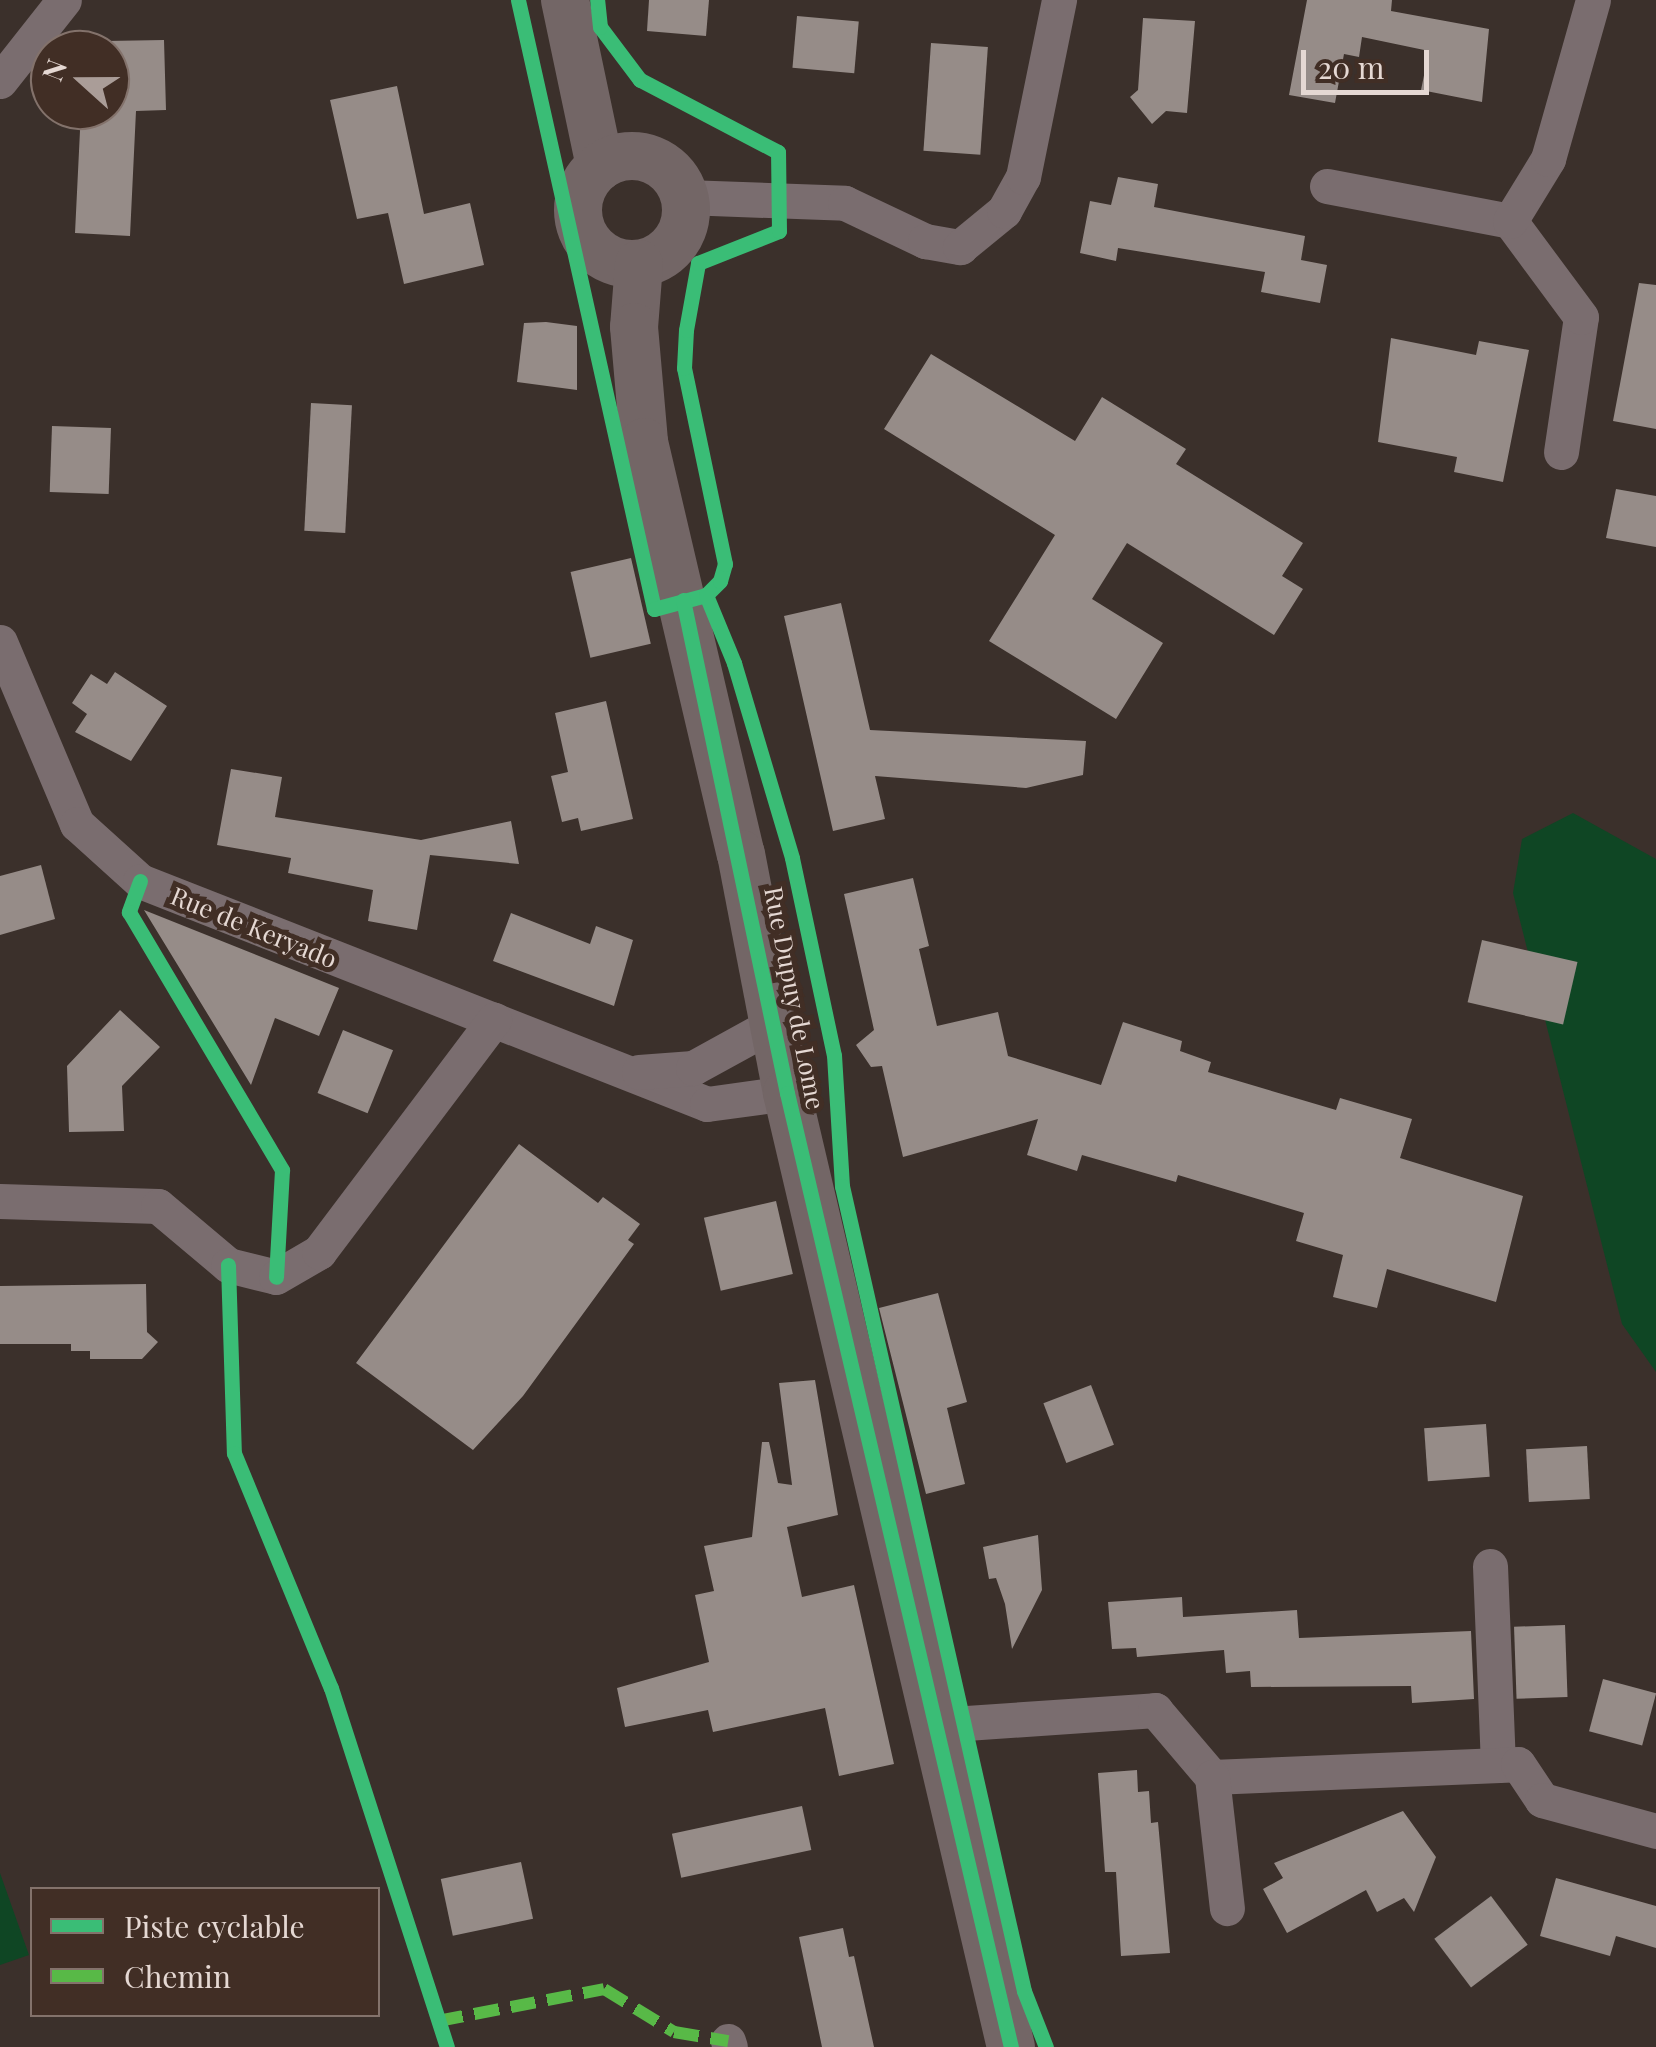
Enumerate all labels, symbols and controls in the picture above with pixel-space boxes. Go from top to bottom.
north arrow [30,30,130,130]
scale bar [1306,30,1434,92]
text: 20 m [1318,47,1384,87]
text: N [32,54,74,86]
street label: Rue de Keryado [167,880,341,974]
street label: Rue Dupuy de Lome [759,884,831,1112]
legend [30,1887,380,2017]
text: Piste cyclable [124,1906,305,1946]
text: Chemin [124,1956,231,1996]

